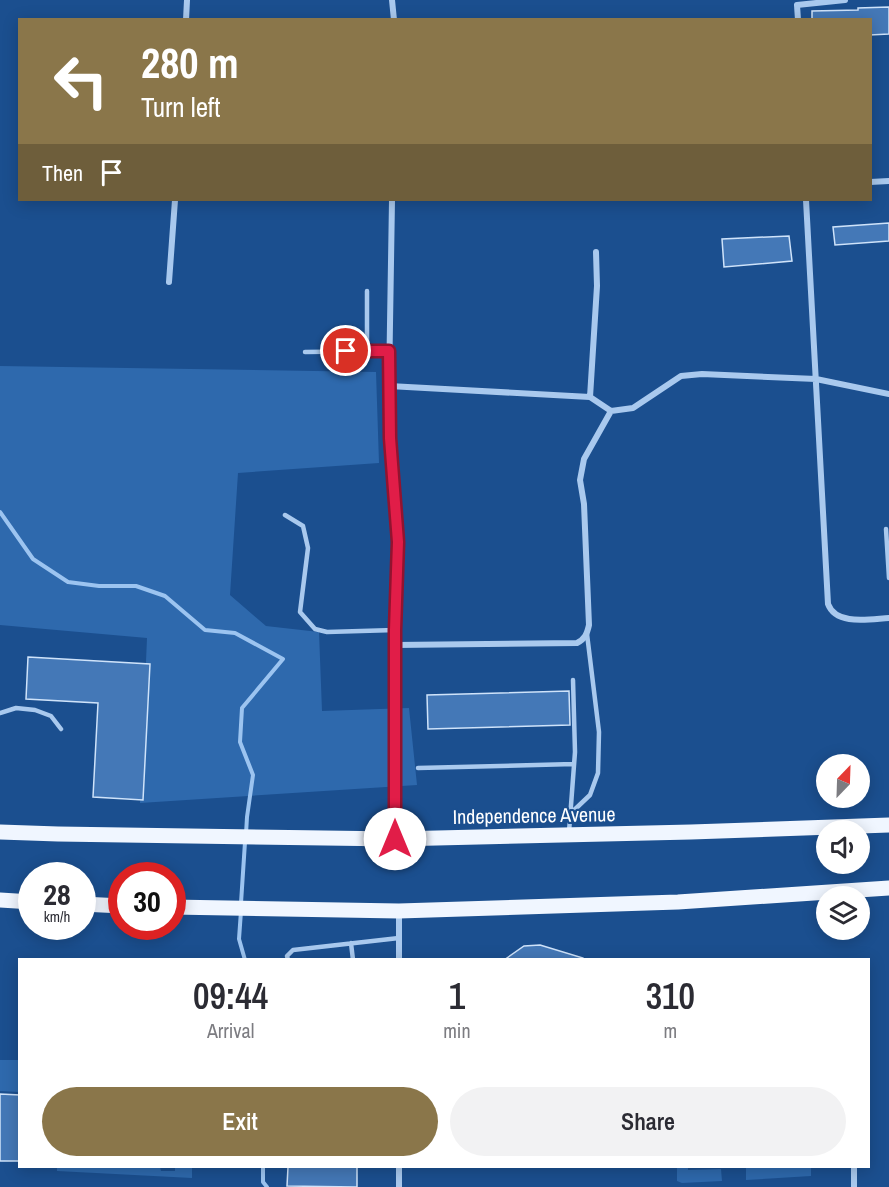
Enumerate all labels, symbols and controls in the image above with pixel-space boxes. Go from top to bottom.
text: 280 m [141,35,239,91]
icon: left [42,42,120,120]
text: Turn left [141,89,220,125]
icon: arrive [95,156,128,189]
text: Then [42,158,83,188]
pin [320,325,371,376]
icon: arrive [329,334,362,367]
north arrow [816,754,870,808]
map controls [816,754,870,940]
street label: Independence Avenue [452,800,616,830]
position arrow [363,807,427,871]
button: sound [816,820,870,874]
speed limit sign: 30 [108,862,186,940]
text: 28 [43,874,71,914]
button: layers [816,886,870,940]
text: km/h [44,906,70,927]
text: 09:44 [193,972,268,1020]
text: 1 [449,972,465,1020]
text: 310 [646,972,695,1020]
text: Arrival [207,1017,254,1044]
text: min [443,1017,471,1044]
text: m [663,1017,677,1044]
button: Exit [42,1087,438,1156]
button: Share [450,1087,846,1156]

